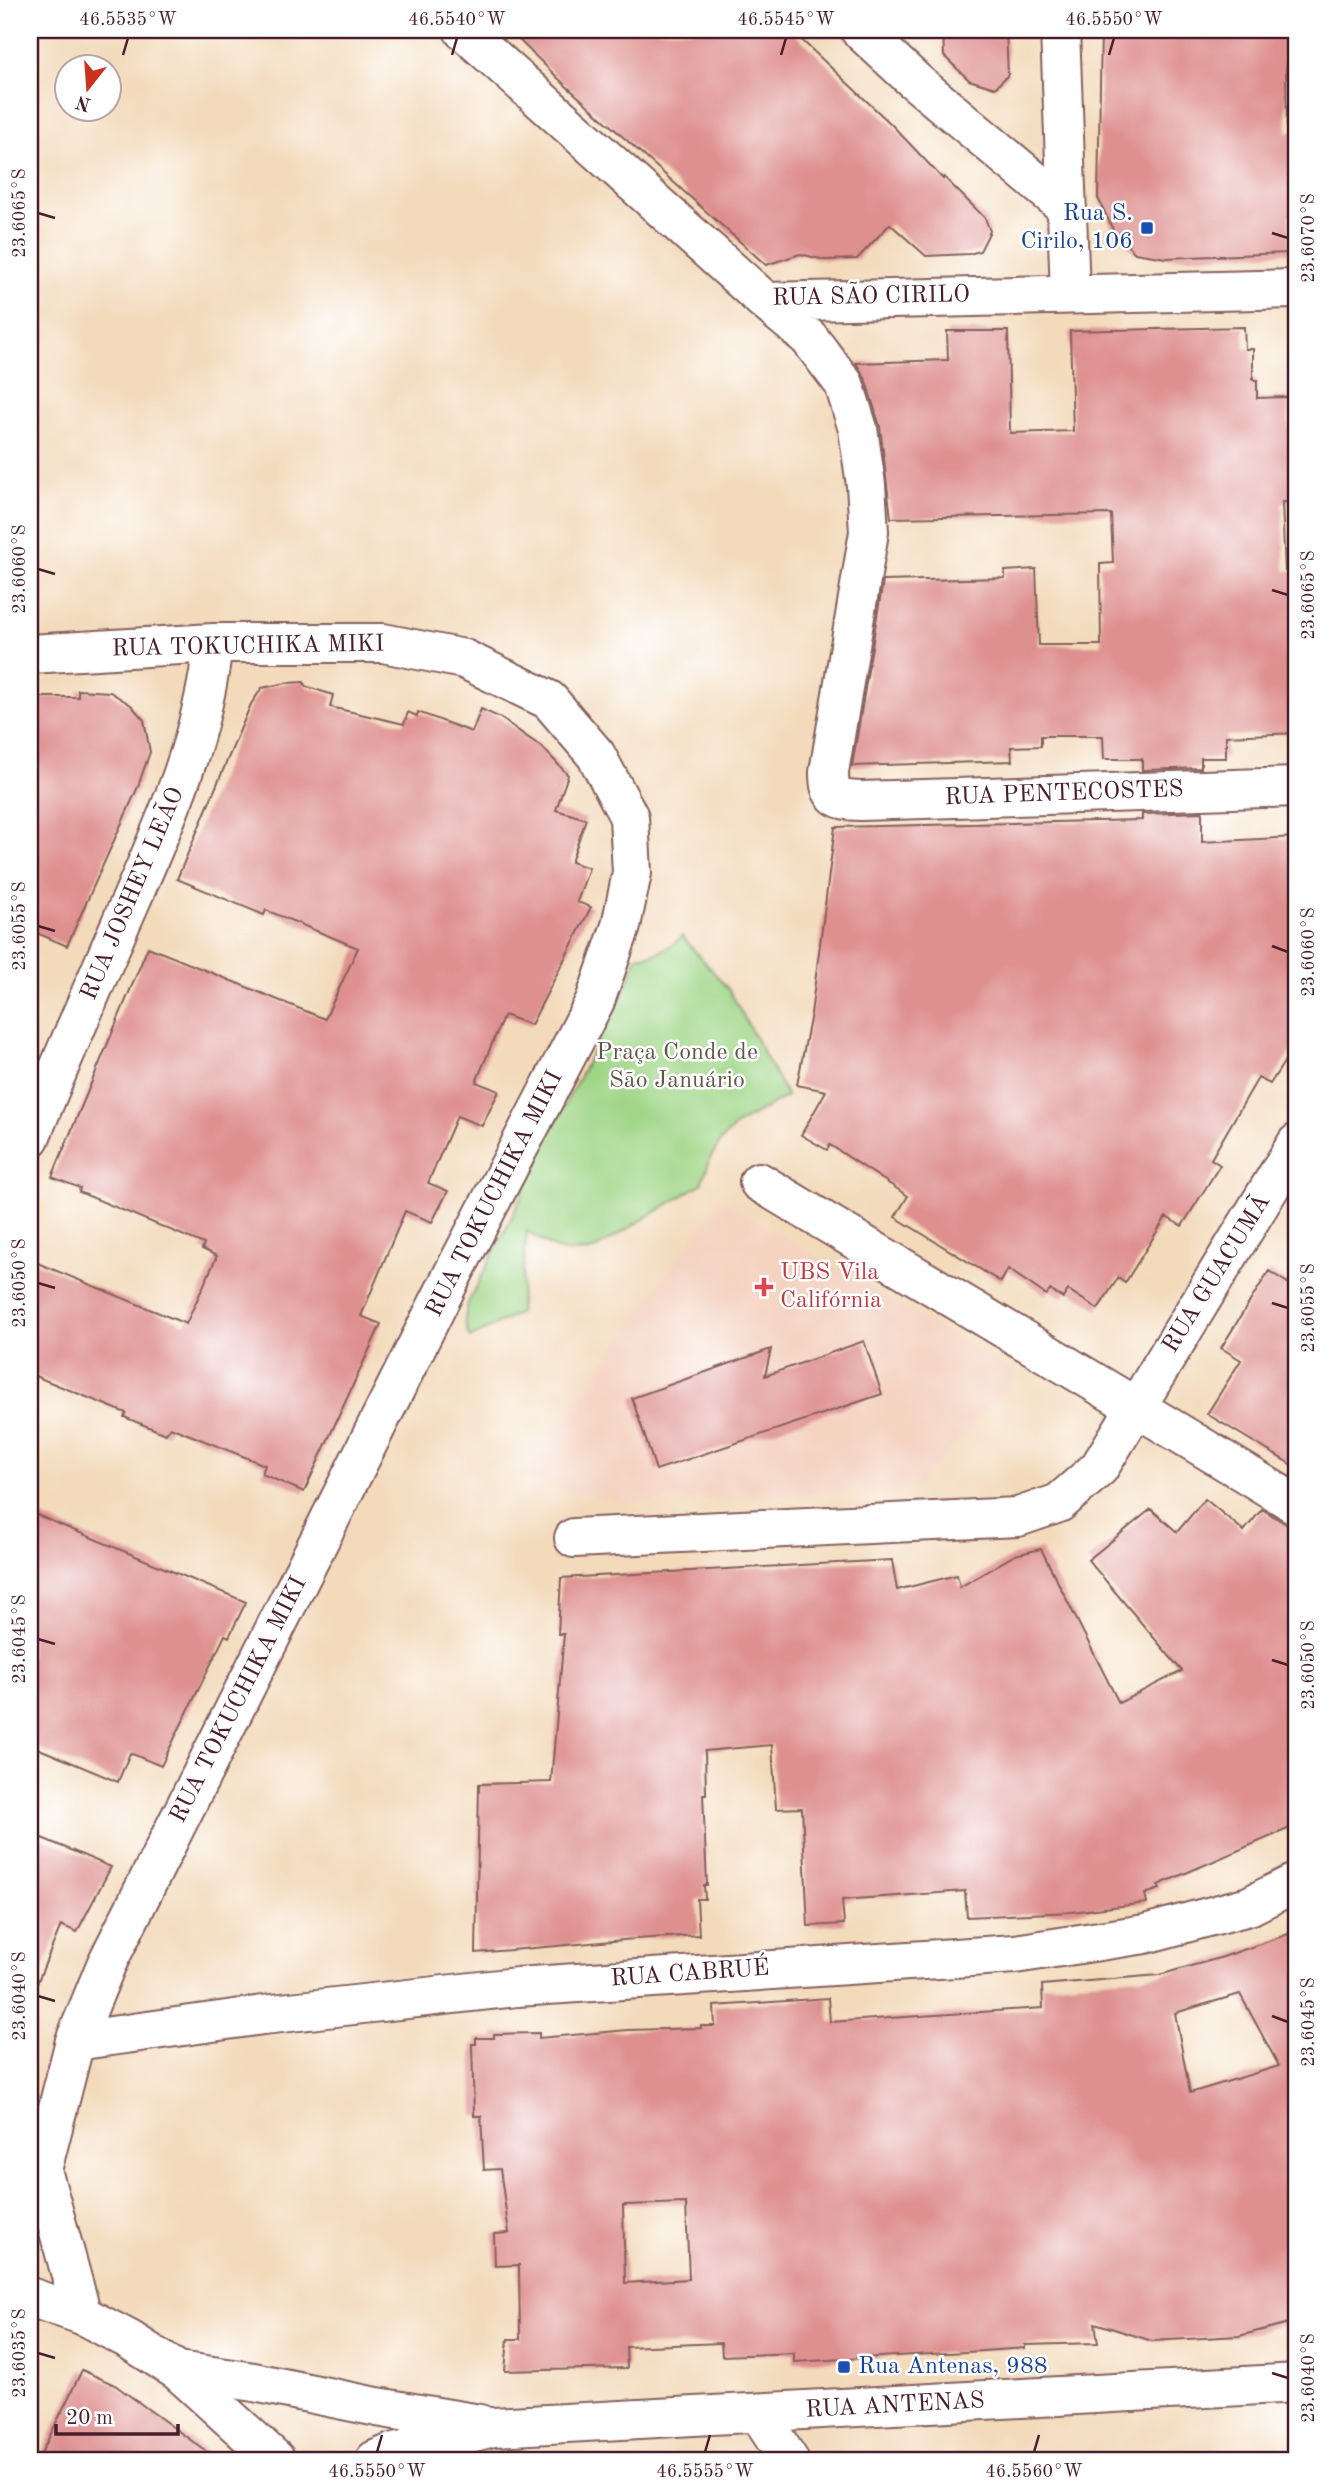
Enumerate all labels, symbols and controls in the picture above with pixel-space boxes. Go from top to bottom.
text: 46.5535°W [79,11,177,29]
text: 46.5540°W [408,11,506,29]
text: 46.5545°W [737,11,835,29]
text: 46.5550°W [1065,11,1163,29]
north arrow [52,52,122,122]
text: N [74,91,93,113]
text: 23.6065°S [11,168,29,258]
text: 23.6070°S [1300,193,1318,283]
place label: Rua S. Cirilo, 106 [1021,202,1133,254]
marker: Rua S. Cirilo, 106 [1139,220,1155,236]
street label: RUA SÃO CIRILO [772,279,970,311]
text: 23.6060°S [11,524,29,614]
text: 23.6065°S [1300,550,1318,640]
street label: RUA TOKUCHIKA MIKI [111,633,385,661]
street label: RUA PENTECOSTES [944,778,1184,810]
street label: RUA JOSHEY LEÃO [74,782,189,1004]
text: 23.6055°S [11,881,29,971]
text: 23.6060°S [1300,907,1318,997]
park label: Praça Conde de São Januário [596,1041,758,1093]
street label: RUA TOKUCHIKA MIKI [422,1067,568,1321]
street label: RUA GUACUMÃ [1155,1188,1275,1357]
text: 23.6050°S [11,1238,29,1328]
place label: UBS Vila Califórnia [780,1261,882,1313]
text: 23.6055°S [1300,1263,1318,1353]
marker: UBS Vila Califórnia [754,1277,774,1297]
street label: RUA TOKUCHIKA MIKI [166,1573,312,1827]
text: 23.6045°S [11,1594,29,1684]
text: 23.6050°S [1300,1620,1318,1710]
text: 23.6040°S [11,1951,29,2041]
street label: RUA CABRUÉ [610,1952,770,1992]
text: 23.6045°S [1300,1977,1318,2067]
text: 23.6035°S [11,2308,29,2398]
text: 23.6040°S [1300,2333,1318,2423]
place label: Rua Antenas, 988 [858,2355,1048,2379]
marker: Rua Antenas, 988 [836,2359,852,2375]
street label: RUA ANTENAS [805,2389,985,2423]
scale bar [56,2392,178,2436]
text: 20 m [66,2408,113,2429]
text: 46.5550°W [328,2463,426,2481]
text: 46.5555°W [656,2463,754,2481]
text: 46.5560°W [985,2463,1083,2481]

